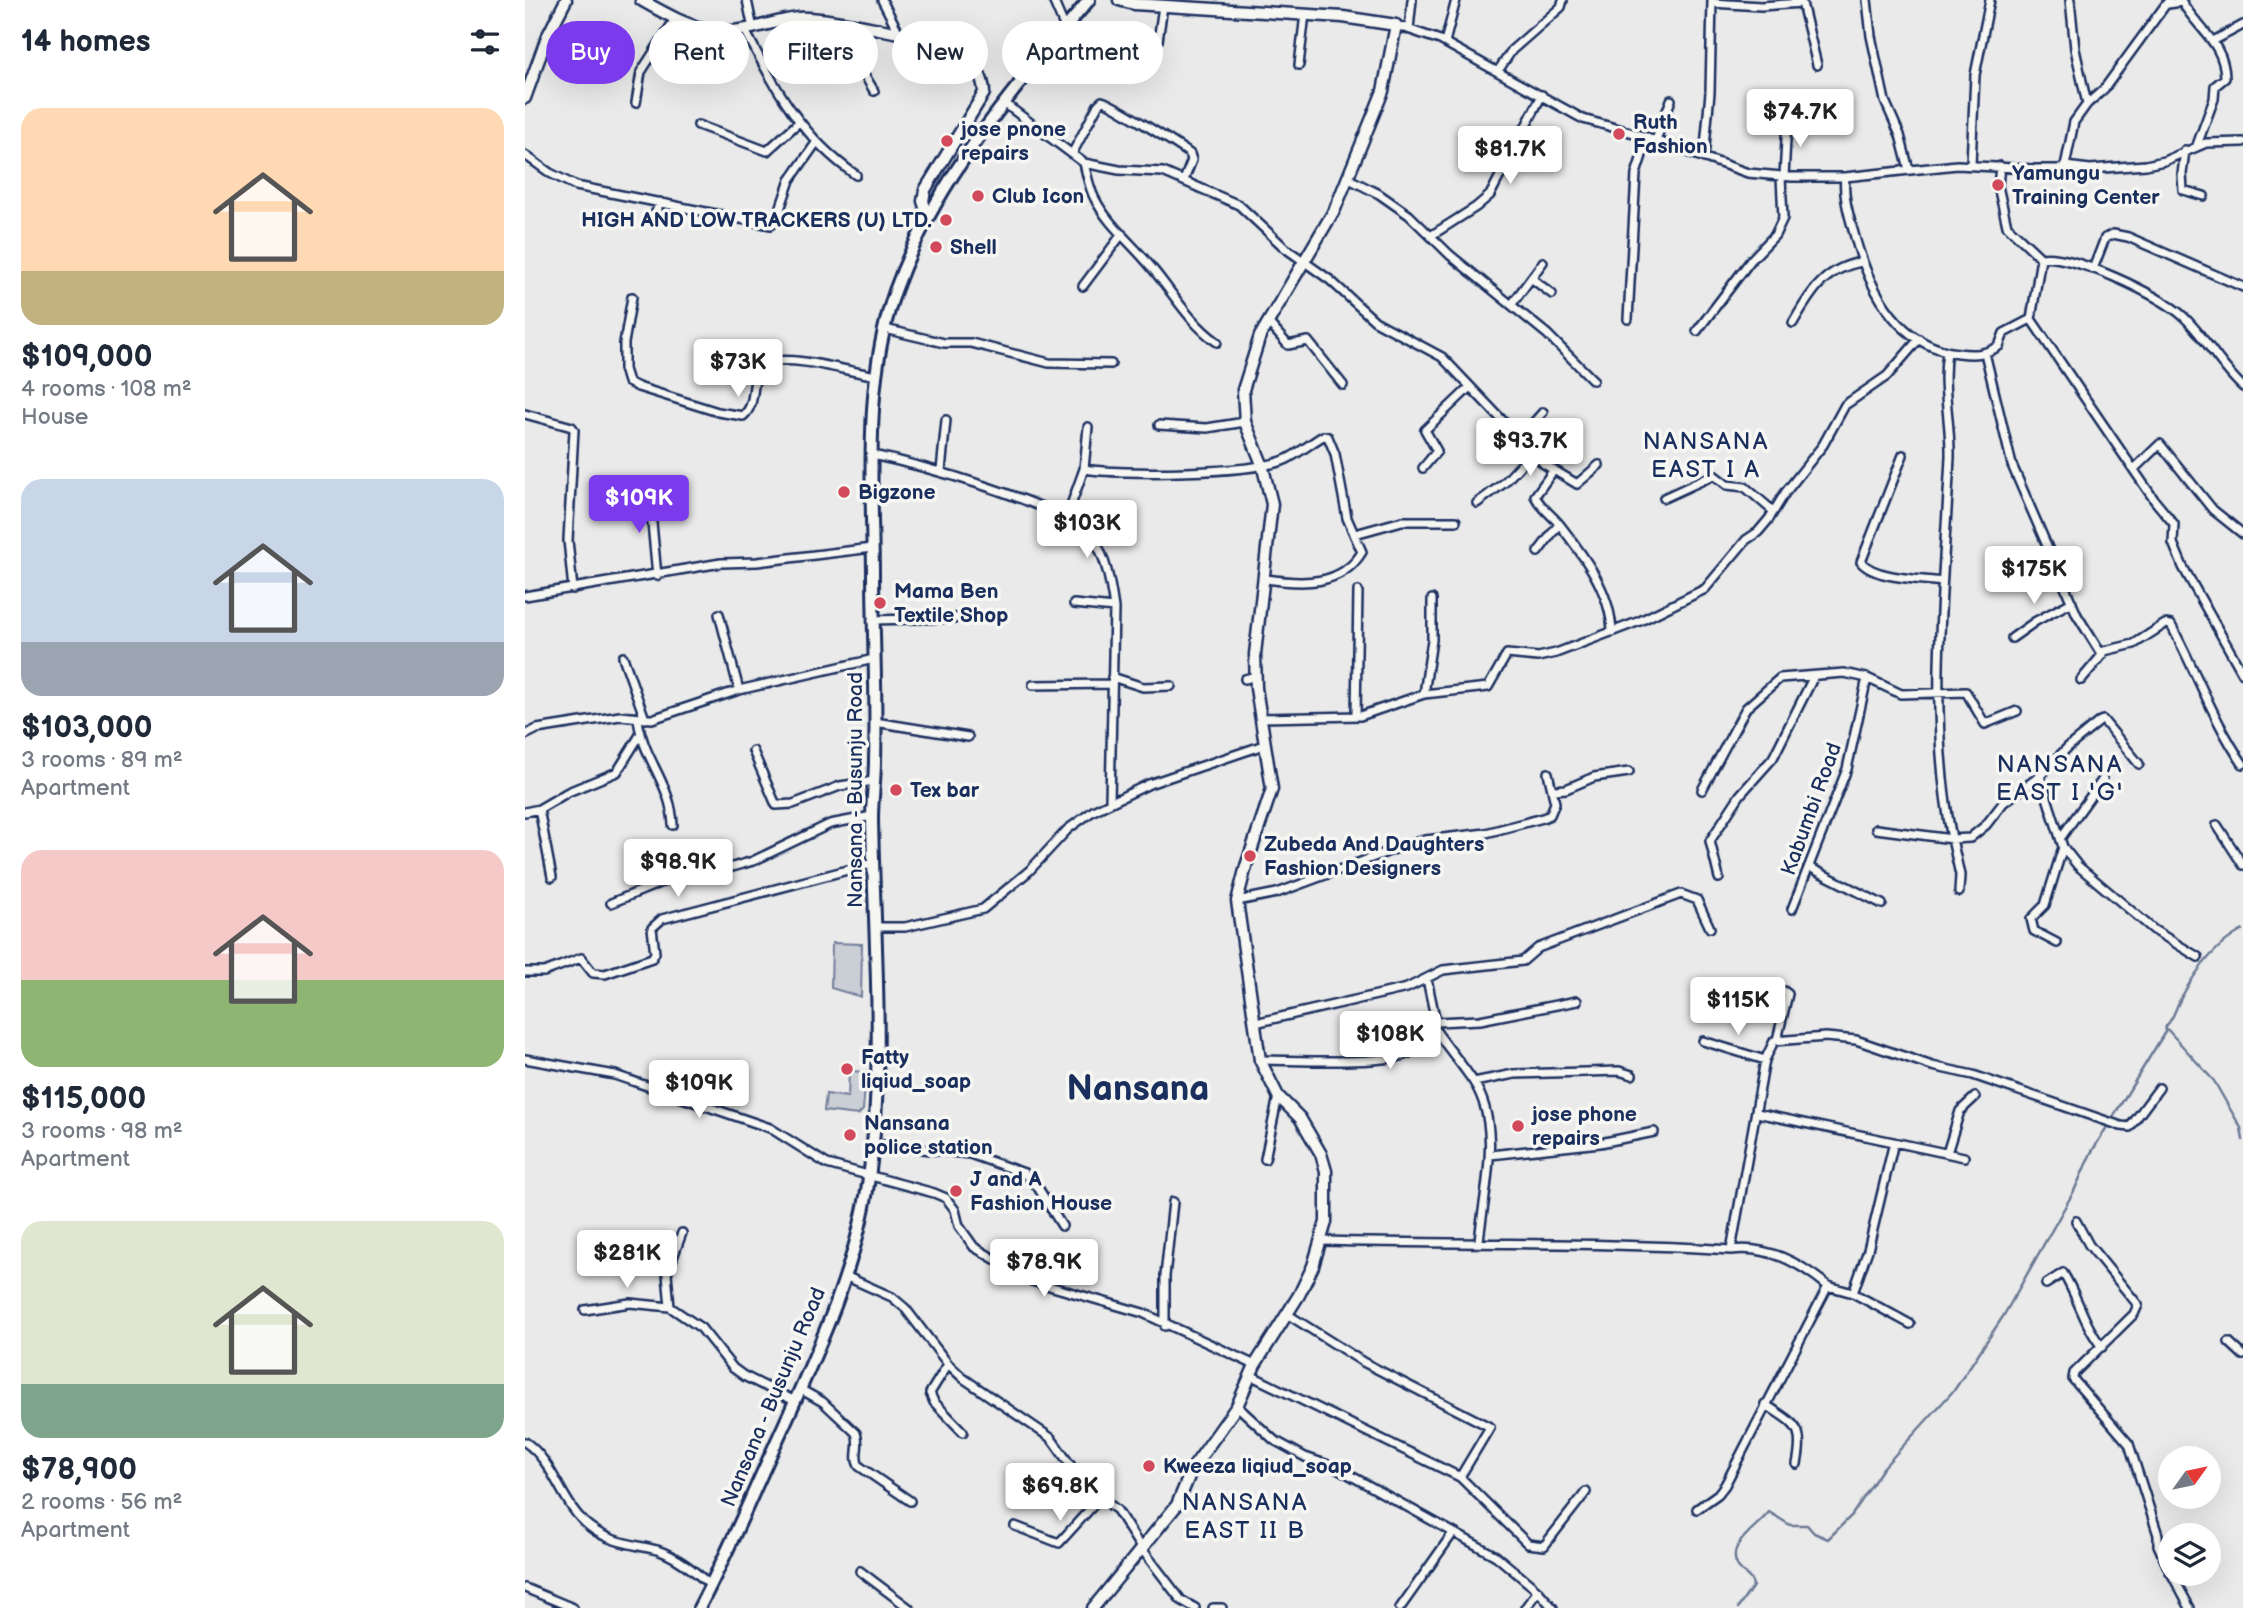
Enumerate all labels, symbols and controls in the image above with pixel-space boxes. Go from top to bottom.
chip: Buy [546,21,635,84]
chip: Rent [649,21,749,84]
chip: Filters [763,21,878,84]
chip: New [892,21,988,84]
chip: Apartment [1002,21,1163,84]
icon: filters [466,23,504,61]
text: 14 homes [21,24,150,60]
pin: $74.7K [1743,90,1857,149]
text: $74.7K [1763,98,1837,126]
place label: Ruth Fashion [1633,110,1708,159]
place label: jose pnone repairs [959,117,1066,166]
marker: Ruth Fashion [1611,126,1627,142]
pin: $81.7K [1453,127,1567,186]
marker: jose pnone repairs [939,133,955,149]
text: $81.7K [1474,135,1546,163]
icon: home [200,154,326,280]
place label: Yamungu Training Center [2012,161,2160,210]
marker: Yamungu Training Center [1990,177,2006,193]
place label: Club Icon [992,184,1084,209]
marker: Club Icon [970,188,986,204]
place label: HIGH AND LOW TRACKERS (U) LTD. [581,208,932,233]
marker: HIGH AND LOW TRACKERS (U) LTD. [938,212,954,228]
place label: Shell [950,235,997,260]
marker: Shell [928,239,944,255]
text: $109,000 [21,339,152,375]
pin: $73K [697,340,779,399]
text: $73K [710,348,766,376]
text: 4 rooms · 108 m² [21,375,192,403]
text: House [21,403,88,431]
pin: $93.7K [1473,419,1587,478]
text: $93.7K [1492,427,1568,455]
district label: NANSANA EAST I A [1643,427,1769,484]
pin: $109K [590,476,688,535]
place label: Bigzone [858,480,935,505]
text: $109K [605,484,673,512]
marker: Bigzone [836,484,852,500]
pin: $103K [1038,500,1136,560]
text: $103K [1053,509,1121,537]
icon: home [200,525,326,651]
pin: $175K [1985,546,2083,606]
text: $175K [2001,555,2067,583]
place label: Mama Ben Textile Shop [894,579,1008,628]
marker: Mama Ben Textile Shop [872,595,888,611]
street label: Nansana - Busunju Road [843,672,868,908]
text: $103,000 [21,710,152,746]
street label: Kabumbi Road [1776,739,1847,879]
text: 3 rooms · 89 m² [21,746,183,774]
district label: NANSANA EAST I 'G' [1996,750,2124,807]
text: Apartment [21,774,130,802]
place label: Tex bar [910,778,980,803]
marker: Tex bar [888,782,904,798]
place label: Zubeda And Daughters Fashion Designers [1264,832,1484,881]
pin: $98.9K [621,839,735,899]
text: $98.9K [640,848,716,876]
marker: Zubeda And Daughters Fashion Designers [1242,848,1258,864]
icon: home [200,896,326,1022]
pin: $115K [1689,978,1787,1037]
text: $115K [1706,986,1770,1014]
pin: $108K [1341,1012,1439,1071]
text: $108K [1356,1020,1424,1048]
place label: Fatty liqiud_soap [861,1045,971,1094]
pin: $109K [650,1060,748,1120]
marker: Fatty liqiud_soap [839,1061,855,1077]
district label: Nansana [1067,1068,1209,1111]
text: $109K [665,1069,733,1097]
text: $115,000 [21,1081,146,1117]
place label: jose phone repairs [1530,1102,1637,1151]
place label: Nansana police station [864,1111,993,1160]
text: 3 rooms · 98 m² [21,1117,183,1145]
marker: jose phone repairs [1510,1118,1526,1134]
marker: Nansana police station [842,1127,858,1143]
text: Apartment [21,1145,130,1173]
place label: J and A Fashion House [970,1167,1112,1216]
marker: J and A Fashion House [948,1183,964,1199]
pin: $281K [578,1230,676,1290]
text: $281K [593,1239,661,1267]
pin: $78.9K [987,1240,1101,1299]
text: $78.9K [1006,1248,1082,1276]
icon: home [200,1267,326,1393]
street label: Nansana - Busunju Road [716,1284,831,1511]
north arrow [2158,1446,2221,1508]
map controls [2158,1446,2221,1586]
text: $78,900 [21,1452,137,1488]
place label: Kweeza liqiud_soap [1163,1454,1352,1479]
marker: Kweeza liqiud_soap [1141,1458,1157,1474]
pin: $69.8K [1003,1464,1117,1523]
text: $69.8K [1021,1472,1099,1500]
text: 2 rooms · 56 m² [21,1488,183,1516]
district label: NANSANA EAST II B [1182,1488,1308,1545]
text: Apartment [21,1516,130,1544]
button: layers [2158,1523,2221,1586]

